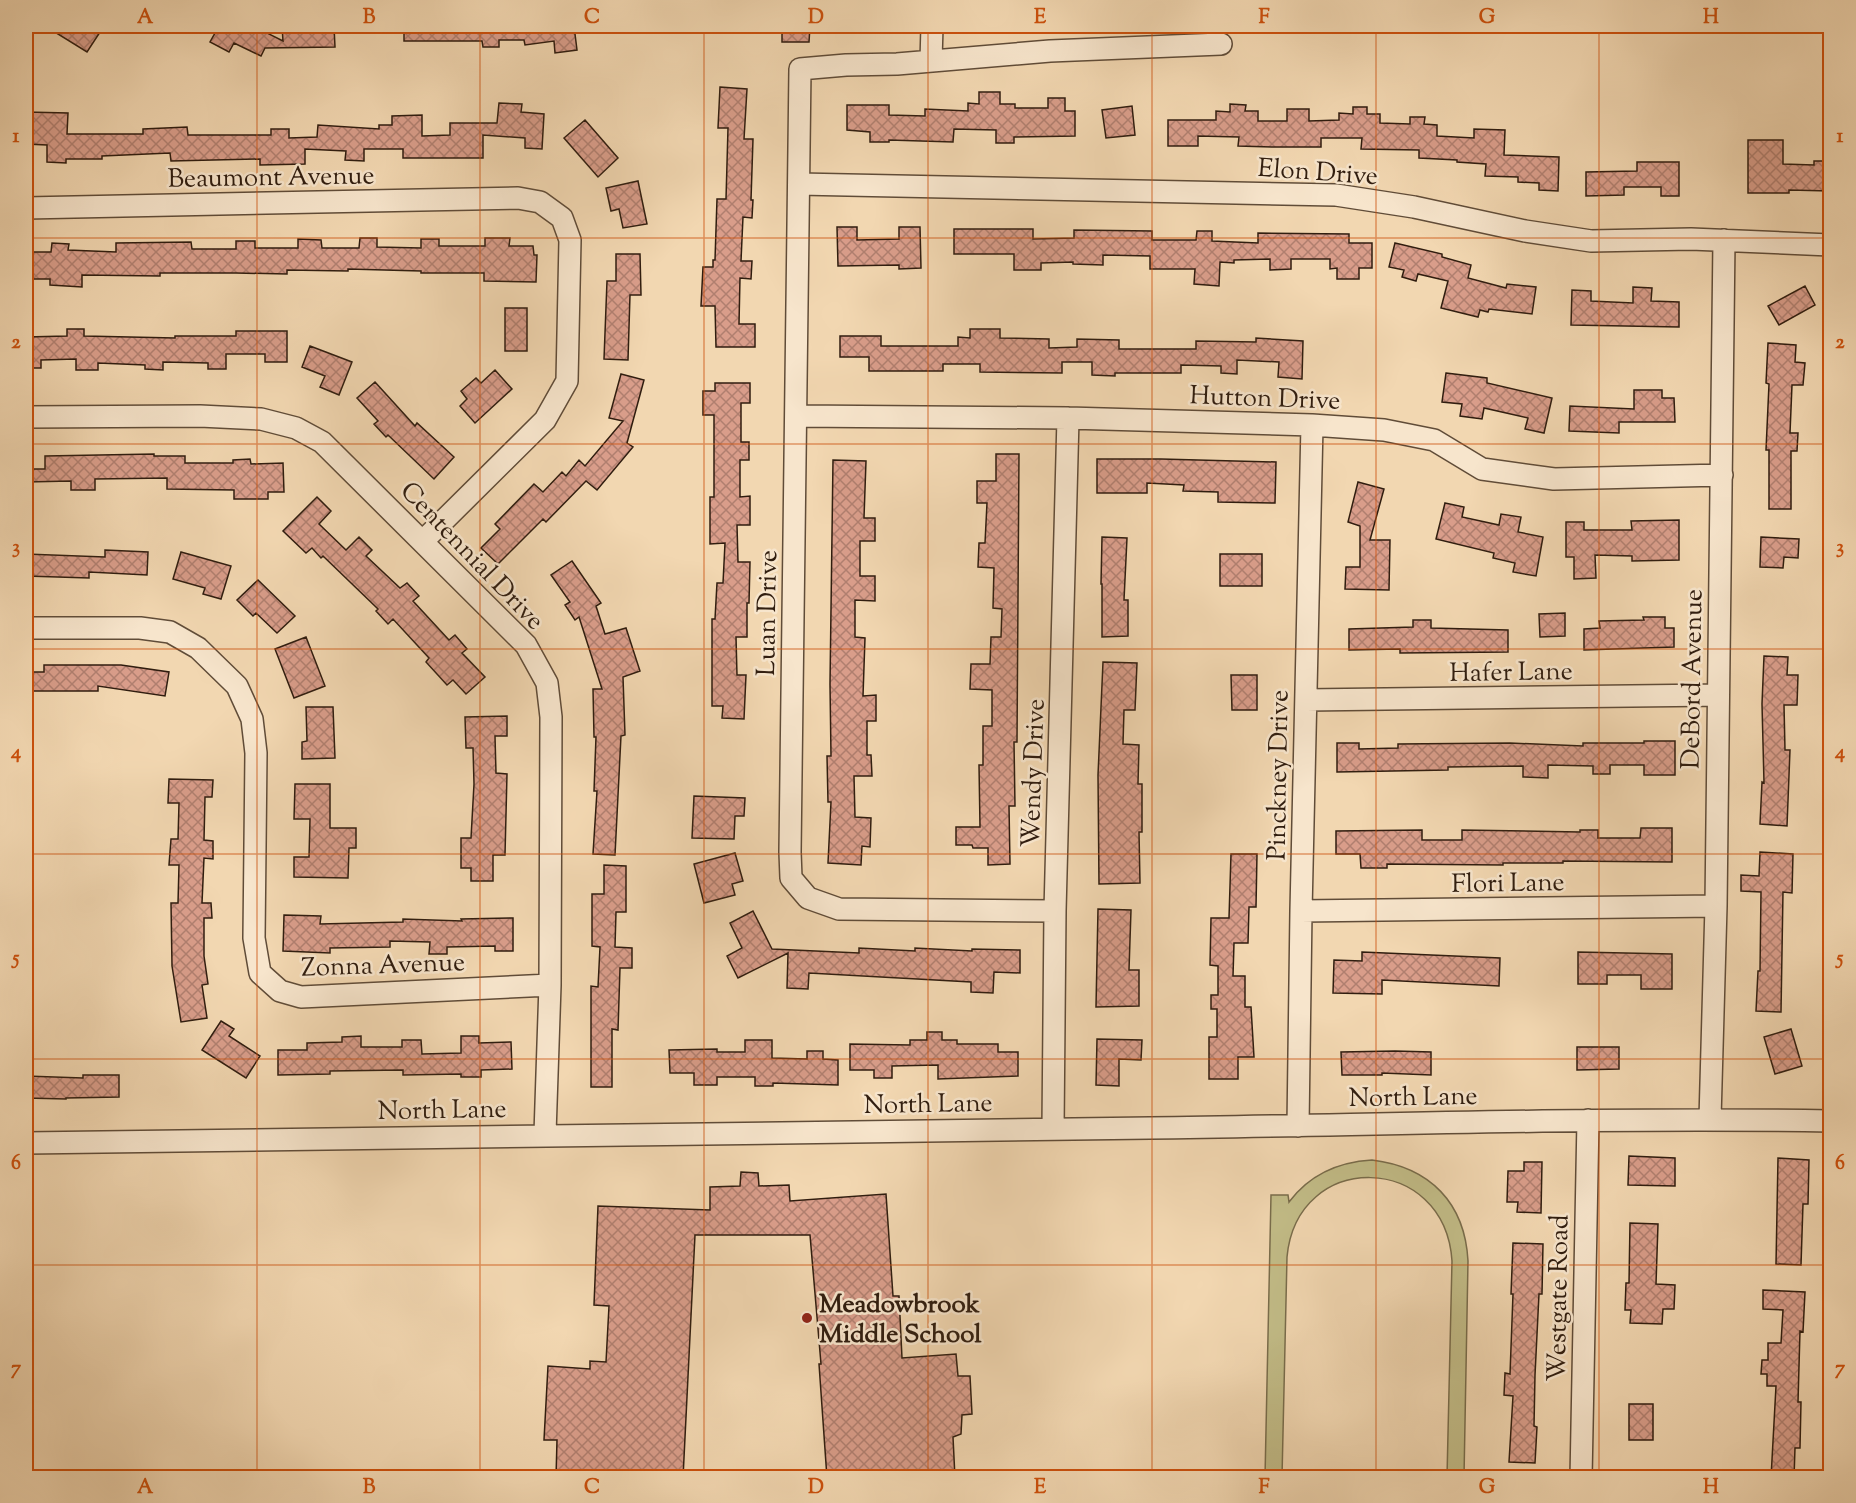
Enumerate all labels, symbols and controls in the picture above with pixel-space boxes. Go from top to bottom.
text: A [137,4,154,33]
text: B [363,4,376,33]
text: C [584,4,600,33]
text: D [808,4,824,33]
text: E [1034,4,1047,33]
text: F [1258,4,1270,33]
text: G [1479,4,1496,33]
text: H [1703,4,1719,33]
text: 1 [13,123,20,152]
text: 1 [1837,123,1844,152]
street label: Elon Drive [1256,151,1379,196]
street label: Beaumont Avenue [167,158,375,199]
text: 2 [11,329,21,358]
text: 2 [1835,329,1845,358]
street label: Hutton Drive [1189,378,1341,421]
street label: Centennial Drive [391,474,552,639]
text: 3 [12,534,20,563]
text: 3 [1836,534,1844,563]
street label: Luan Drive [749,550,788,676]
street label: DeBord Avenue [1673,589,1714,769]
street label: Hafer Lane [1449,654,1573,693]
street label: Pinckney Drive [1260,689,1299,861]
street label: Wendy Drive [1013,698,1056,848]
text: 4 [10,739,21,768]
text: 4 [1834,739,1845,768]
street label: Flori Lane [1451,865,1565,904]
text: 5 [11,945,20,974]
street label: Zonna Avenue [300,945,466,988]
text: 5 [1835,945,1844,974]
street label: North Lane [1348,1079,1478,1118]
street label: North Lane [863,1086,993,1125]
street label: North Lane [377,1092,507,1131]
text: 6 [11,1150,21,1179]
text: 6 [1835,1150,1845,1179]
street label: Westgate Road [1540,1214,1579,1382]
place label: Meadowbrook Middle School [819,1287,982,1354]
marker: Meadowbrook Middle School [800,1311,814,1325]
text: 7 [11,1355,22,1384]
text: 7 [1835,1355,1846,1384]
text: A [137,1474,154,1503]
text: B [363,1474,376,1503]
text: C [584,1474,600,1503]
text: D [808,1474,824,1503]
text: E [1034,1474,1047,1503]
text: F [1258,1474,1270,1503]
text: G [1479,1474,1496,1503]
text: H [1703,1474,1719,1503]

